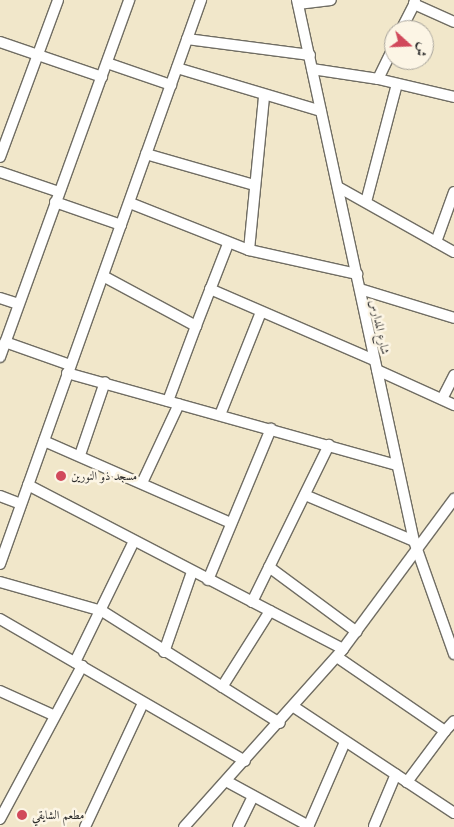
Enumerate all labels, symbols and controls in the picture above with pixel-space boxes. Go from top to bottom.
north arrow [384,20,434,70]
text: ش [411,40,433,59]
street label: شارع المدارس [367,298,393,356]
place label: مسجد ذو النورين [71,469,137,483]
marker: مسجد ذو النورين [55,470,67,482]
place label: مطعم الشايقي [32,808,85,822]
marker: مطعم الشايقي [16,809,28,821]

